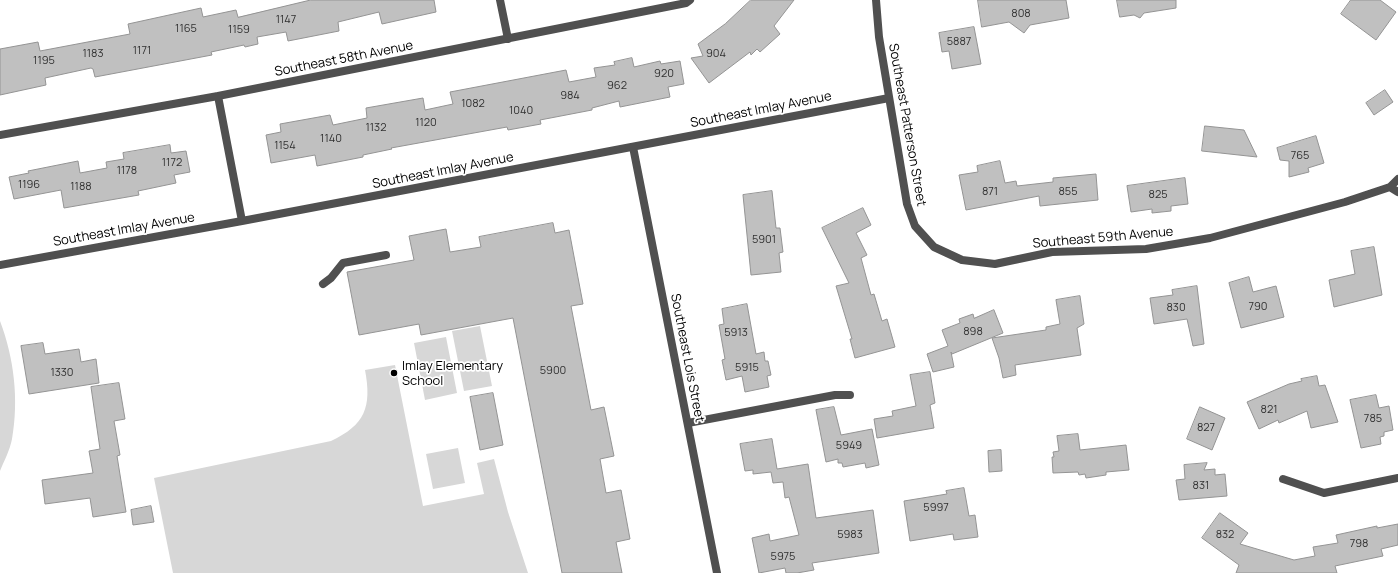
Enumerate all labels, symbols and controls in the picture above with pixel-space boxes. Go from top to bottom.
house number: 808 [1011,7,1031,21]
house number: 1147 [276,13,296,27]
house number: 1165 [175,22,197,36]
house number: 1159 [228,23,250,37]
house number: 5887 [947,35,971,49]
street label: Southeast 58th Avenue [273,38,415,80]
street label: Southeast Patterson Street [885,42,929,208]
house number: 1171 [133,44,151,58]
house number: 1183 [82,47,104,61]
house number: 904 [706,47,726,61]
house number: 1195 [33,54,55,68]
house number: 920 [654,67,674,81]
house number: 962 [607,79,627,93]
house number: 984 [560,89,580,103]
street label: Southeast Imlay Avenue [689,89,833,131]
house number: 1082 [461,97,485,111]
house number: 1040 [509,104,533,118]
house number: 1120 [415,116,437,130]
house number: 1132 [366,121,386,135]
house number: 1140 [320,132,342,146]
house number: 1154 [274,139,296,153]
house number: 765 [1291,149,1309,163]
street label: Southeast Imlay Avenue [371,150,515,192]
house number: 1172 [162,156,182,170]
house number: 1178 [117,164,137,178]
house number: 1196 [18,178,40,192]
house number: 1188 [70,180,92,194]
house number: 871 [982,185,998,199]
house number: 855 [1058,185,1078,199]
house number: 825 [1148,188,1168,202]
street label: Southeast Imlay Avenue [52,210,196,250]
street label: Southeast 59th Avenue [1032,224,1174,252]
house number: 5901 [752,233,776,247]
street label: Southeast Lois Street [667,292,707,424]
house number: 790 [1248,300,1268,314]
house number: 830 [1166,301,1186,315]
house number: 898 [963,325,983,339]
house number: 5913 [724,326,748,340]
place label: Imlay Elementary School [402,358,503,389]
house number: 5915 [735,361,759,375]
house number: 5900 [540,364,566,378]
house number: 1330 [50,366,74,380]
marker: Imlay Elementary School [389,368,399,378]
house number: 821 [1261,403,1277,417]
house number: 785 [1364,412,1382,426]
house number: 827 [1197,421,1215,435]
house number: 5949 [836,439,862,453]
house number: 831 [1193,479,1209,493]
house number: 5997 [923,501,949,515]
house number: 5983 [837,528,863,542]
house number: 832 [1216,528,1234,542]
house number: 798 [1350,537,1368,551]
house number: 5975 [771,550,795,564]

